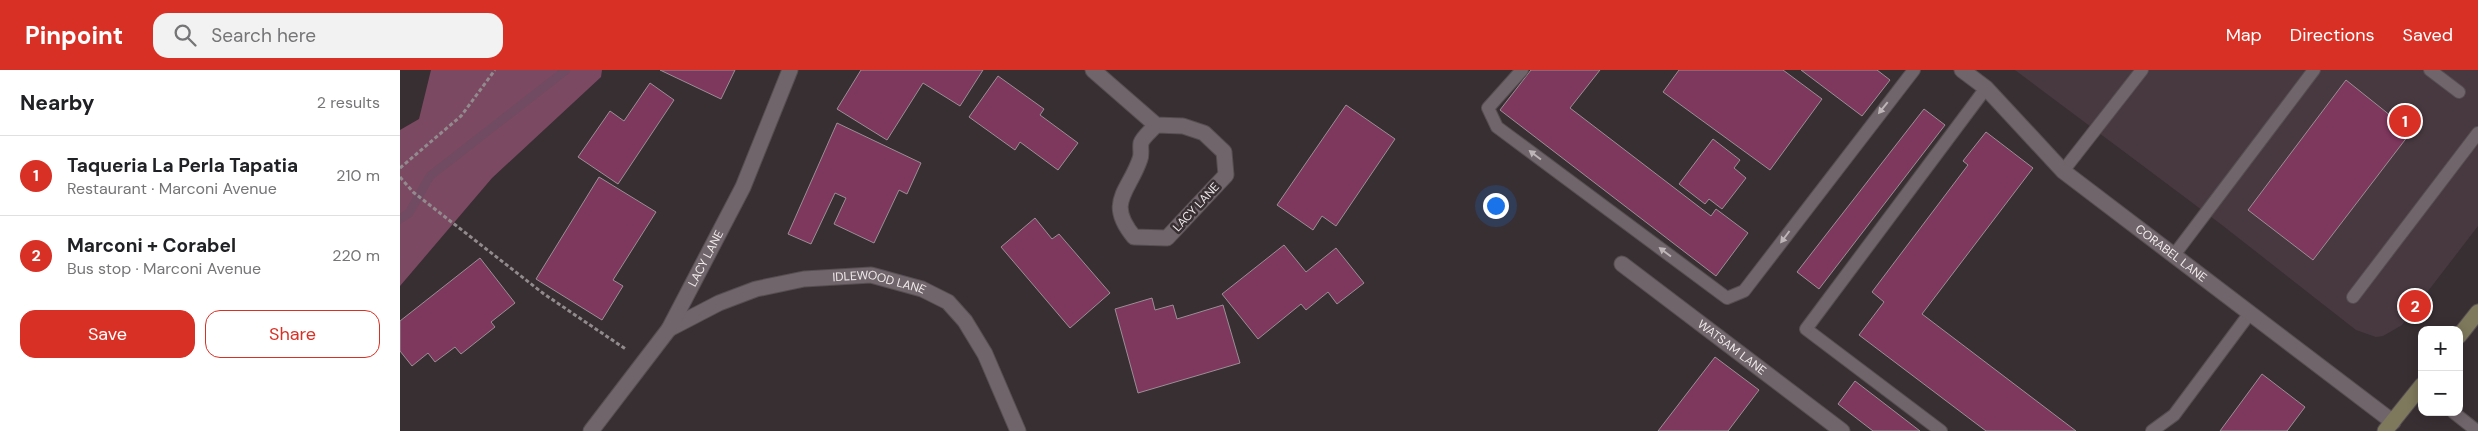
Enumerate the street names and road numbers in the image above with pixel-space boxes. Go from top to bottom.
street label: LACY LANE [1169,179,1223,235]
street label: CORABEL LANE [2132,221,2210,286]
street label: LACY LANE [684,227,727,289]
street label: IDLEWOOD LANE [832,266,929,298]
street label: WATSAM LANE [1694,316,1770,379]

